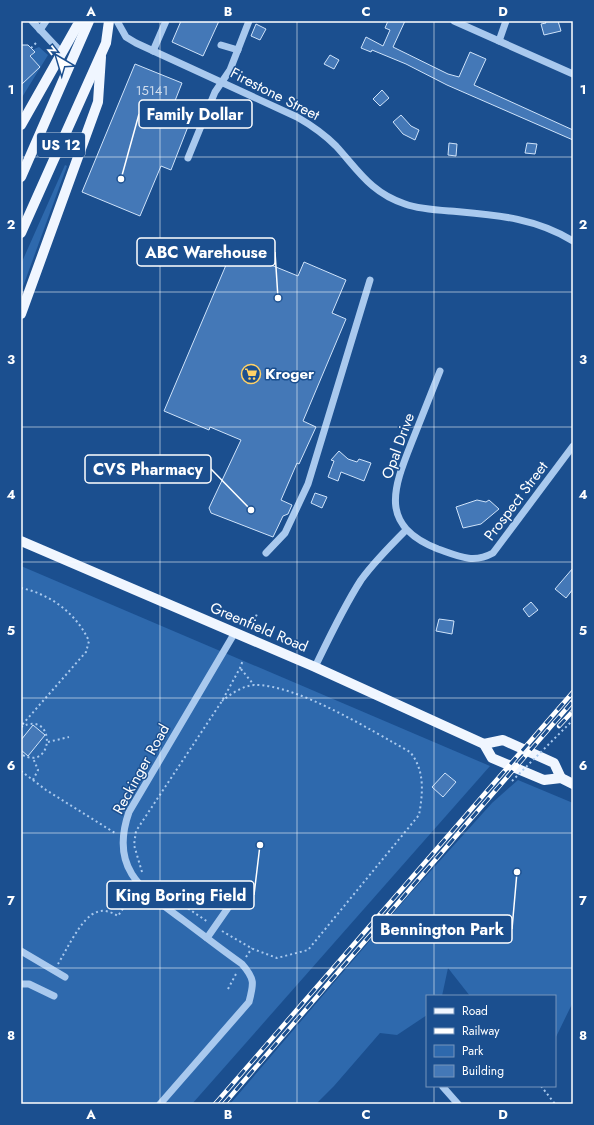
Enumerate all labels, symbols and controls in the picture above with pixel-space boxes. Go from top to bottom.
text: A [85,2,96,21]
text: B [224,2,233,21]
text: C [361,2,371,21]
text: D [498,2,508,21]
north arrow [38,38,78,78]
text: N [43,41,60,59]
street label: Firestone Street [226,62,324,126]
text: 1 [8,80,14,99]
text: 1 [580,80,586,99]
house number: 15141 [136,81,168,100]
callout: Family Dollar [139,100,252,128]
text: Family Dollar [147,103,244,126]
road number: US 12 [37,133,85,157]
text: 2 [7,215,15,234]
text: 2 [579,215,587,234]
callout: ABC Warehouse [137,238,275,266]
text: ABC Warehouse [144,241,267,264]
text: 3 [7,350,15,369]
text: 3 [579,350,587,369]
supermarket icon: Kroger [240,363,262,385]
place label: Kroger [265,363,315,385]
street label: Opal Drive [376,410,420,482]
callout: CVS Pharmacy [85,455,211,483]
street label: Prospect Street [479,456,553,545]
text: CVS Pharmacy [93,458,204,481]
text: 4 [6,485,16,504]
text: 4 [578,485,588,504]
street label: Greenfield Road [207,596,311,658]
text: 5 [7,621,15,640]
text: 5 [579,621,587,640]
street label: Reckinger Road [107,720,175,818]
text: 6 [7,756,16,775]
text: 6 [579,756,588,775]
callout: King Boring Field [107,881,254,909]
text: King Boring Field [116,884,246,907]
text: 7 [7,891,15,910]
text: 7 [579,891,587,910]
callout: Bennington Park [372,915,512,943]
text: Bennington Park [380,918,505,941]
legend [426,995,556,1087]
text: Road [462,1002,488,1020]
text: Railway [462,1022,500,1040]
text: 8 [7,1026,15,1045]
text: 8 [579,1026,587,1045]
text: Park [462,1042,484,1060]
text: Building [462,1062,504,1080]
text: A [85,1105,96,1124]
text: B [224,1105,233,1124]
text: C [361,1105,371,1124]
text: D [498,1105,508,1124]

